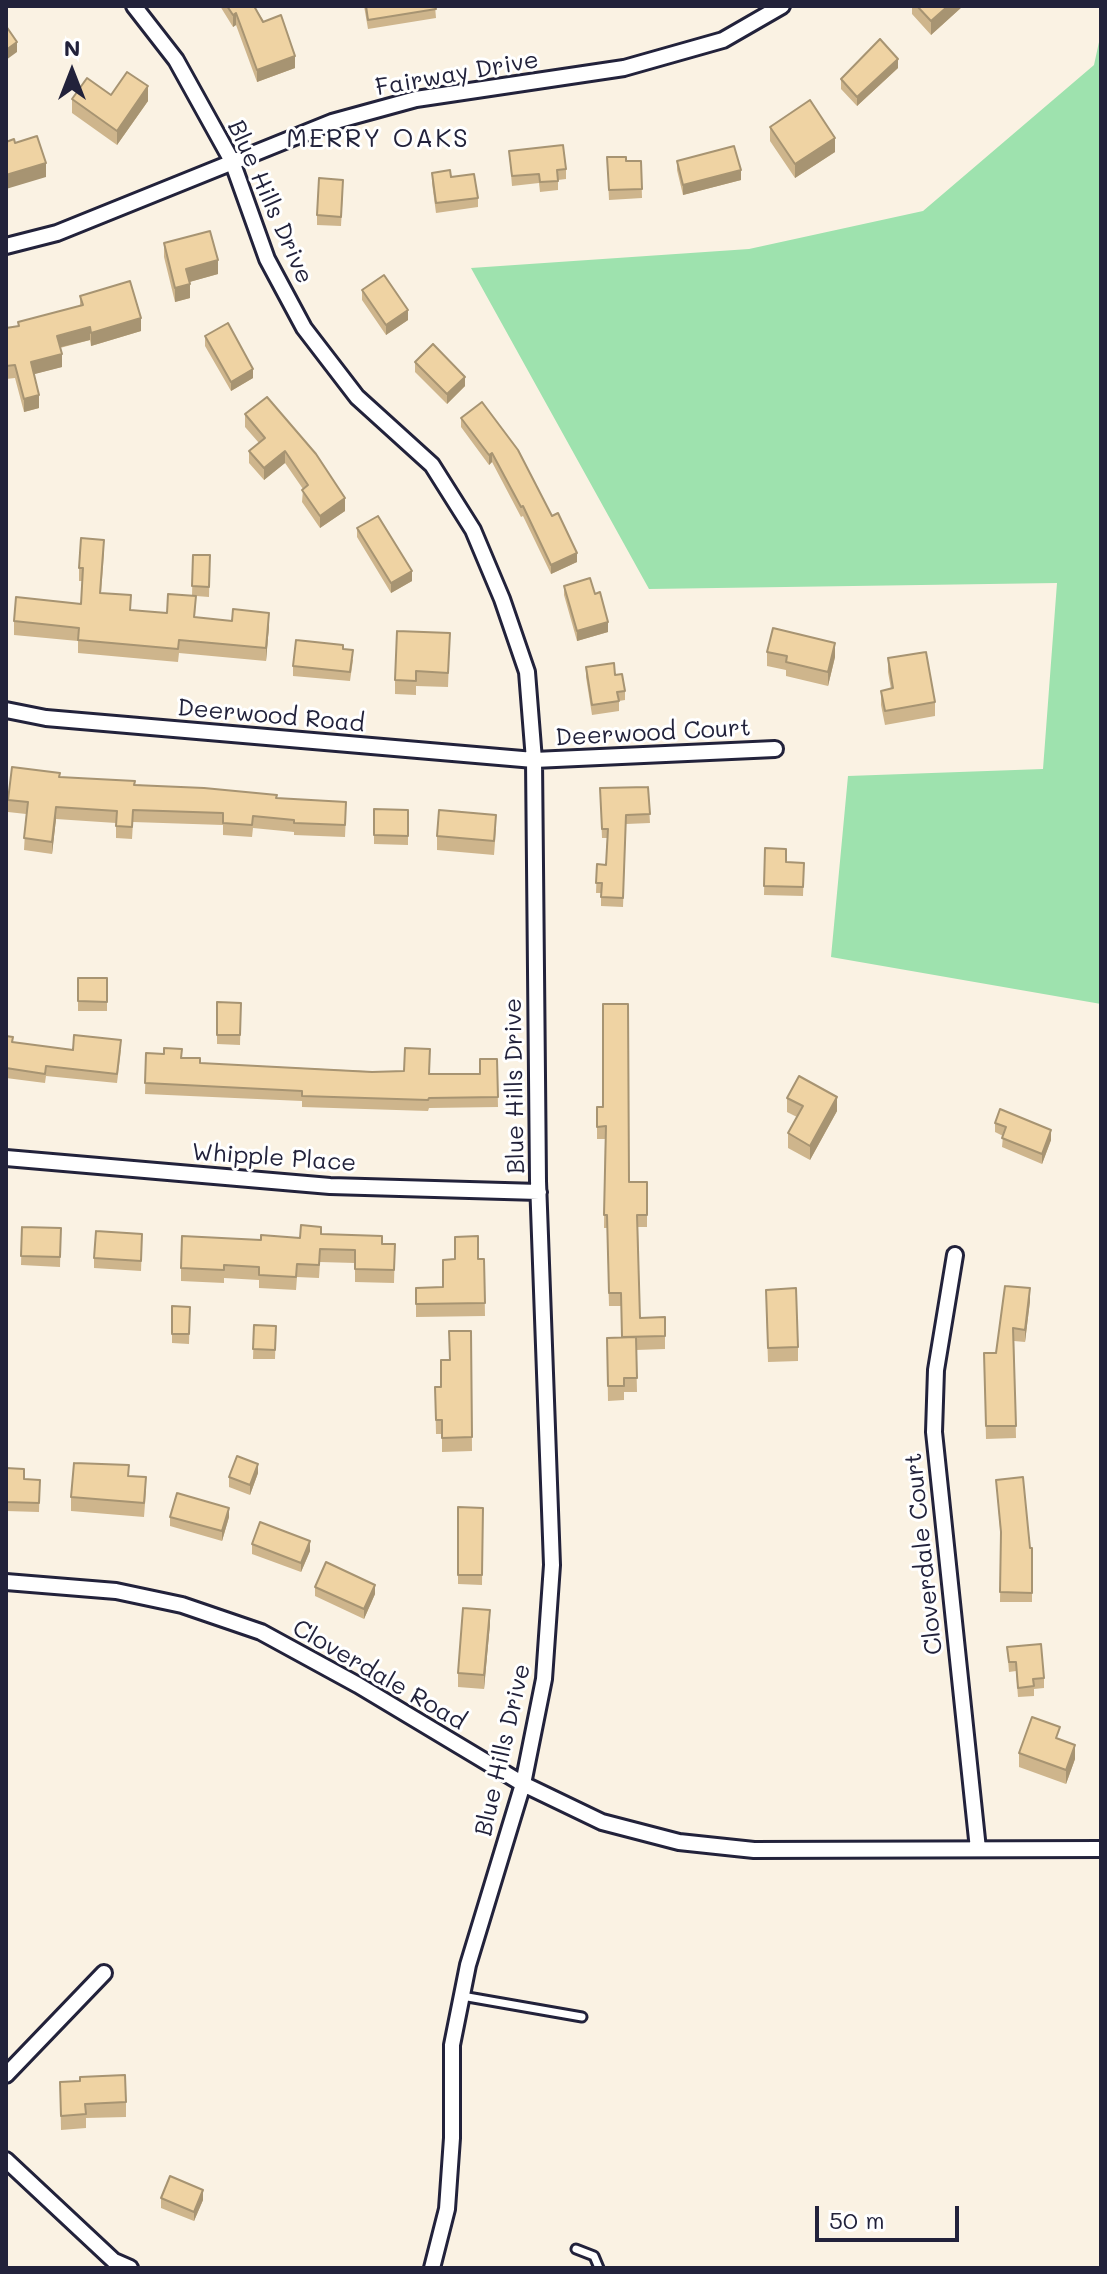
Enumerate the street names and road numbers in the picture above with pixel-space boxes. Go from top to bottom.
street label: Fairway Drive [373,45,541,103]
street label: Blue Hills Drive [221,116,319,288]
street label: Deerwood Road [176,693,366,739]
street label: Deerwood Court [555,714,751,752]
street label: Blue Hills Drive [499,998,531,1174]
street label: Whipple Place [191,1138,357,1178]
street label: Cloverdale Court [899,1452,949,1656]
street label: Cloverdale Road [287,1614,471,1736]
street label: Blue Hills Drive [469,1661,537,1839]

